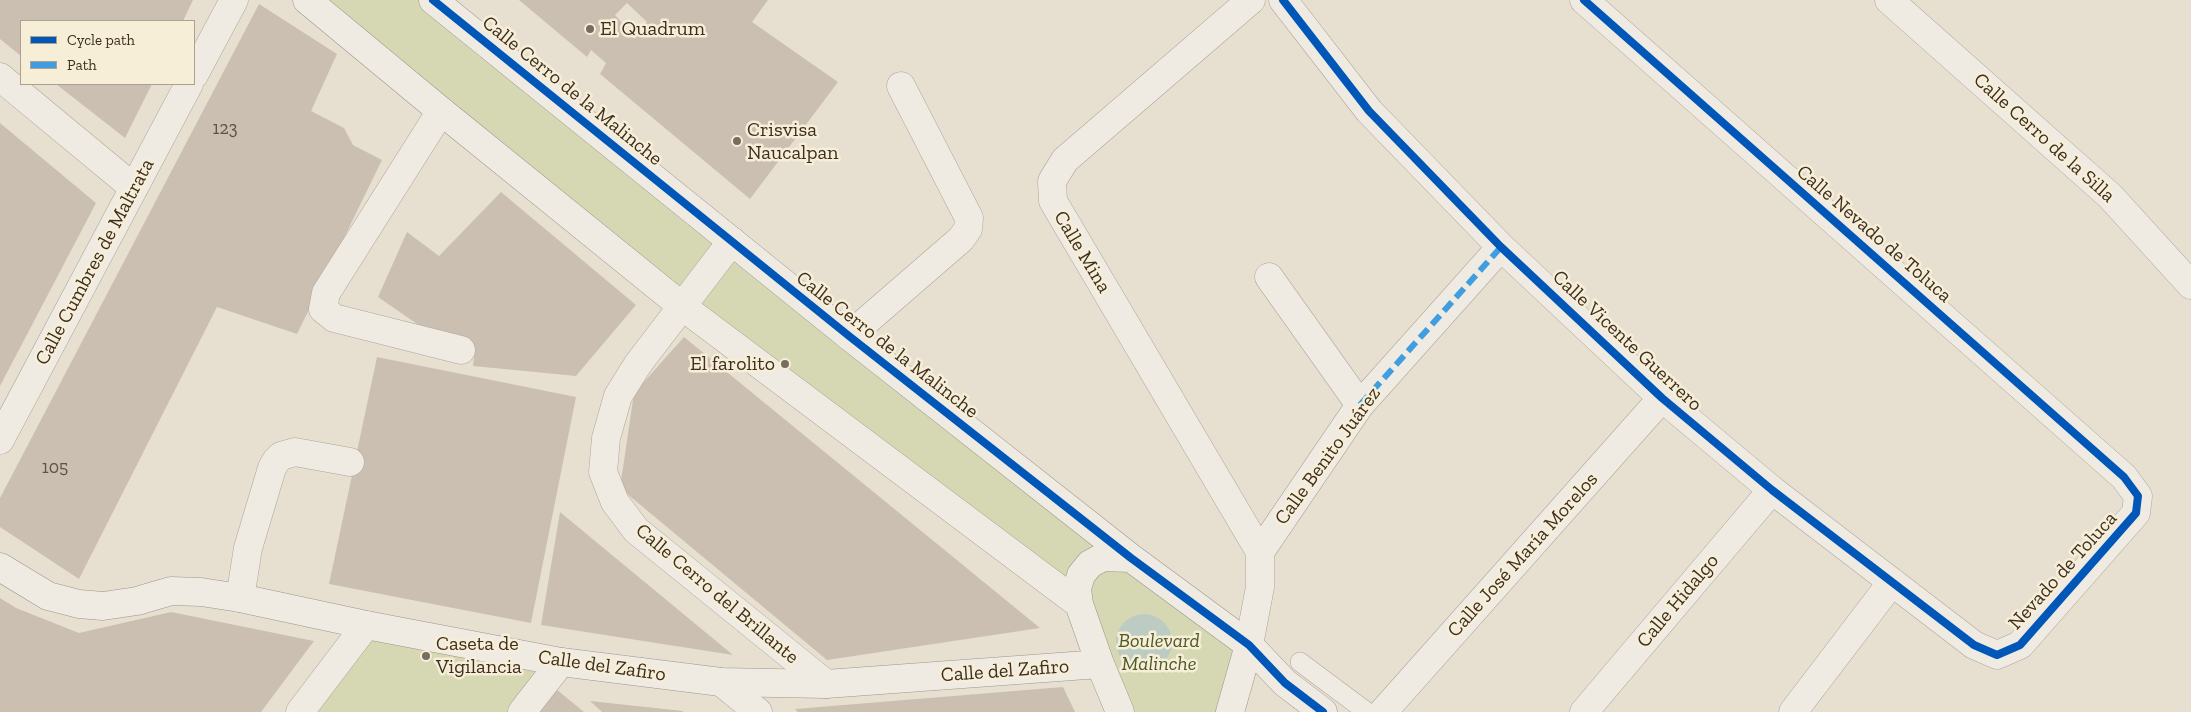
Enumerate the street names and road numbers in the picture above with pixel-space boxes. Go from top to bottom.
street label: Calle Cerro de la Malinche [477,11,667,171]
street label: Calle Cerro de la Silla [1968,68,2120,208]
street label: Calle Cumbres de Maltrata [30,155,160,369]
street label: Calle Nevado de Toluca [1791,160,1957,308]
street label: Calle Mina [1048,207,1116,297]
street label: Calle Vicente Guerrero [1547,265,1707,417]
street label: Calle Cerro de la Malinche [791,266,983,424]
street label: Calle Benito Juárez [1270,382,1386,530]
street label: Calle José María Morelos [1443,468,1603,642]
street label: Nevado de Toluca [2004,507,2122,635]
street label: Calle Cerro del Brillante [630,519,804,669]
street label: Calle Hidalgo [1632,549,1724,653]
street label: Calle del Zafiro [537,645,667,687]
street label: Calle del Zafiro [940,655,1070,687]

